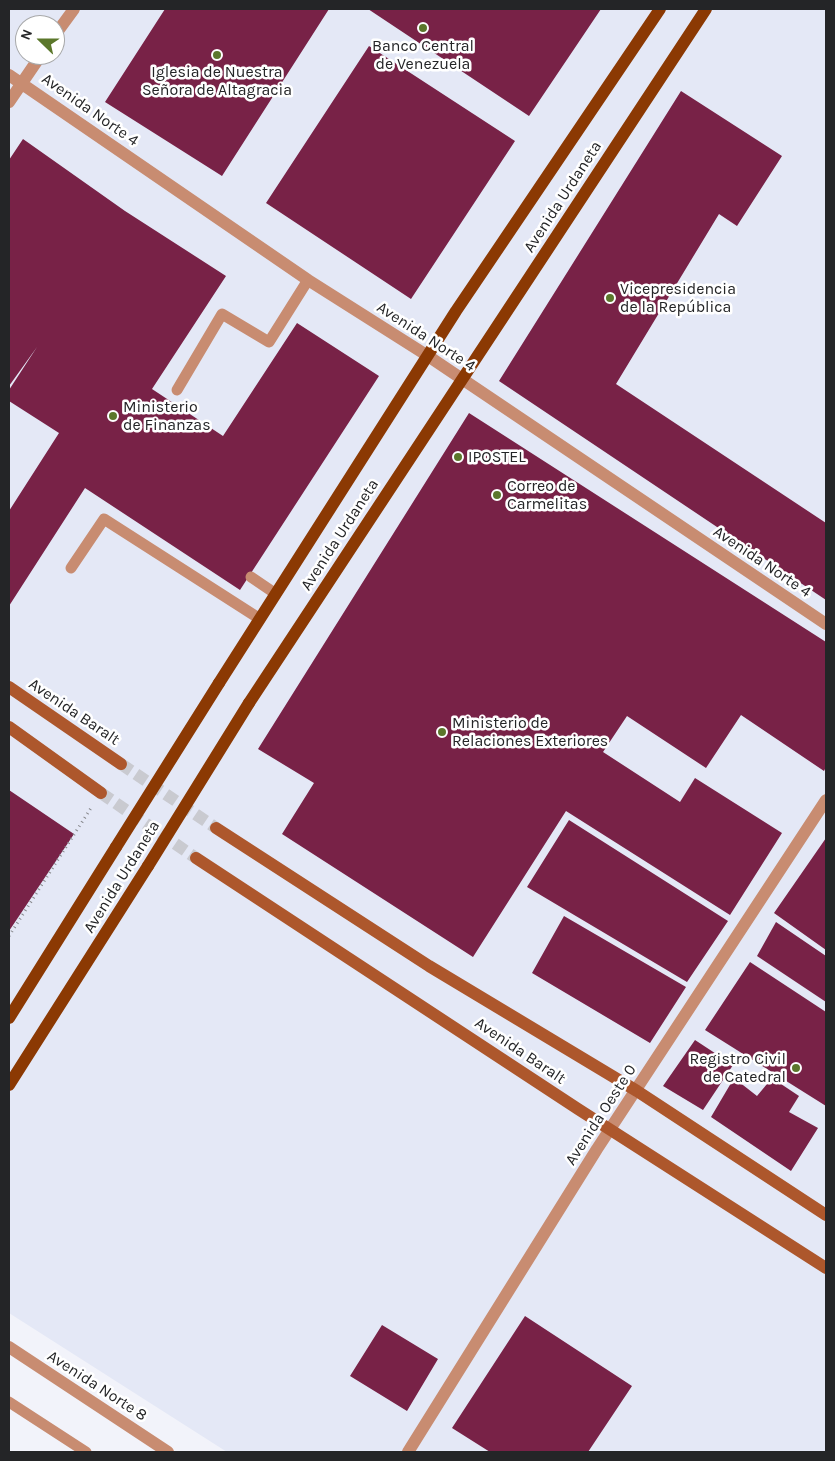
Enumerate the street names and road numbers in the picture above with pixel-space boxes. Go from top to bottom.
street label: Avenida Norte 4 [38,69,142,151]
street label: Avenida Urdaneta [520,138,606,256]
street label: Avenida Norte 4 [373,298,479,376]
street label: Avenida Urdaneta [297,476,383,594]
street label: Avenida Norte 4 [709,522,815,602]
street label: Avenida Baralt [25,675,123,749]
street label: Avenida Urdaneta [80,817,164,937]
street label: Avenida Baralt [471,1014,569,1088]
street label: Avenida Oeste 0 [561,1061,641,1169]
street label: Avenida Norte 8 [44,1347,150,1425]

